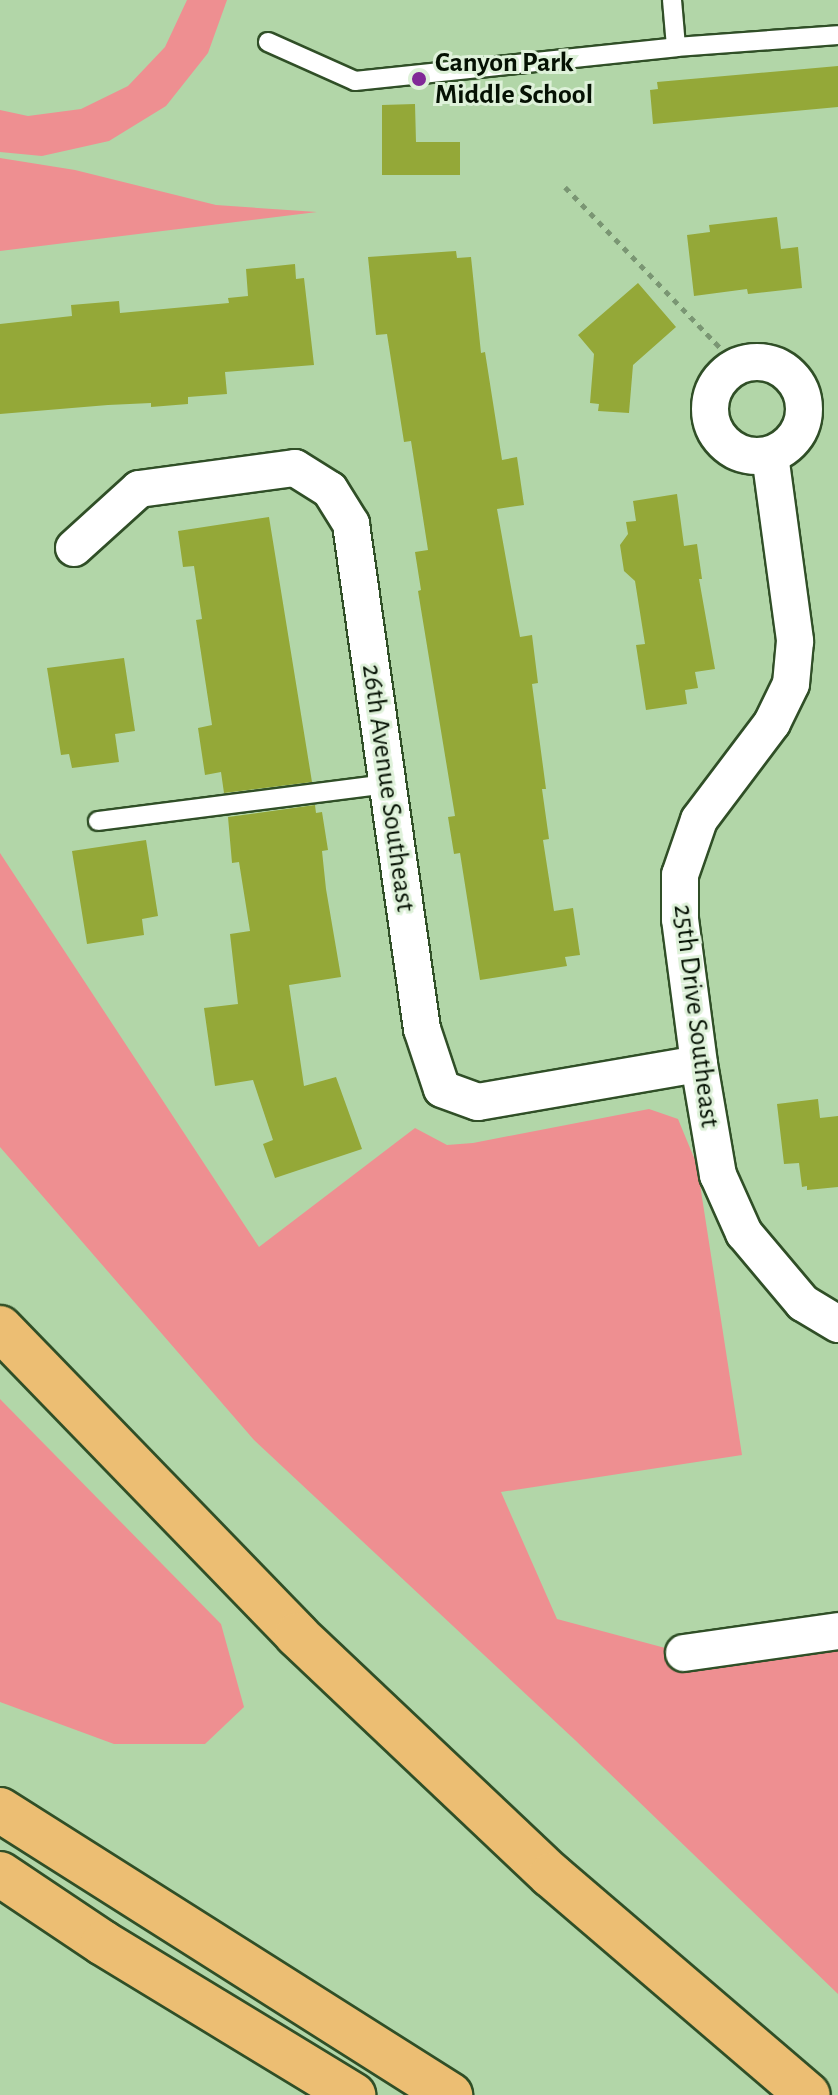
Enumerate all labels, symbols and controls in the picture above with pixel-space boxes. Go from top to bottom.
place label: Canyon Park Middle School [435,46,593,112]
marker: Canyon Park Middle School [410,70,428,88]
street label: 26th Avenue Southeast [354,662,422,914]
street label: 25th Drive Southeast [666,902,726,1130]

